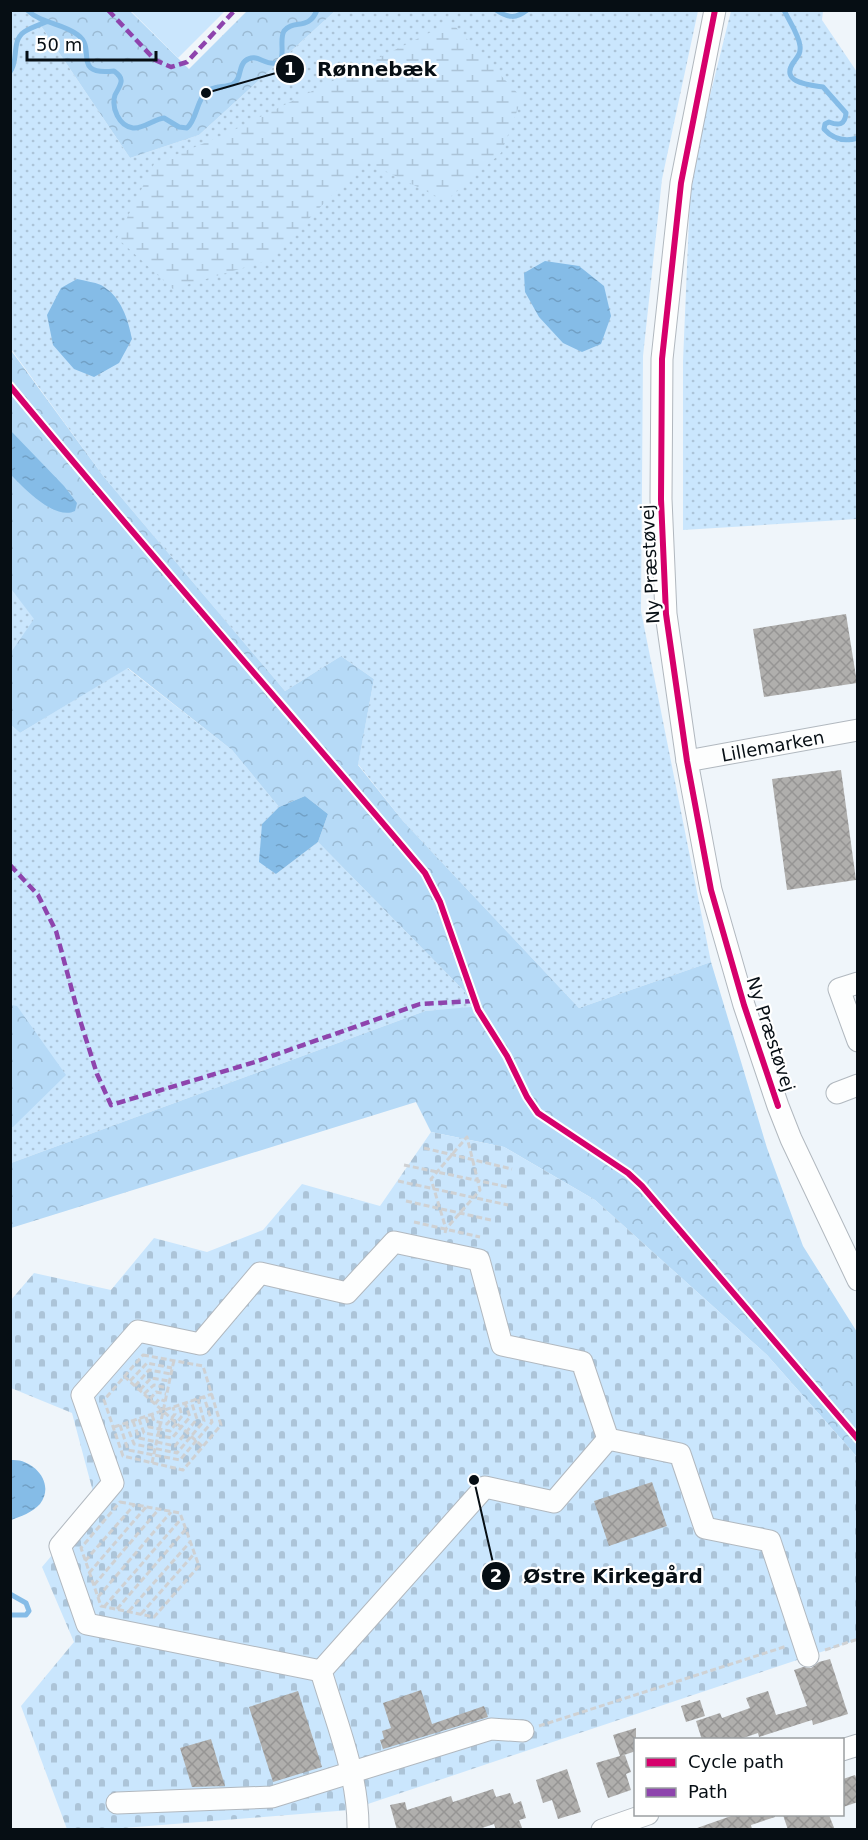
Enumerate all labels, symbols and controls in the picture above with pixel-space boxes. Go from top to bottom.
scale bar [27,24,156,62]
text: 50 m [36,34,82,55]
callout: Rønnebæk [275,50,449,88]
text: Rønnebæk [317,57,438,81]
text: 1 [284,58,296,79]
street label: Ny Præstøvej [636,504,664,624]
street label: Lillemarken [719,726,826,765]
street label: Ny Præstøvej [743,974,799,1094]
callout: Østre Kirkegård [481,1557,715,1595]
text: Østre Kirkegård [523,1564,703,1588]
text: 2 [490,1565,502,1586]
legend [634,1738,844,1816]
text: Cycle path [688,1751,784,1772]
text: Path [688,1781,728,1802]

